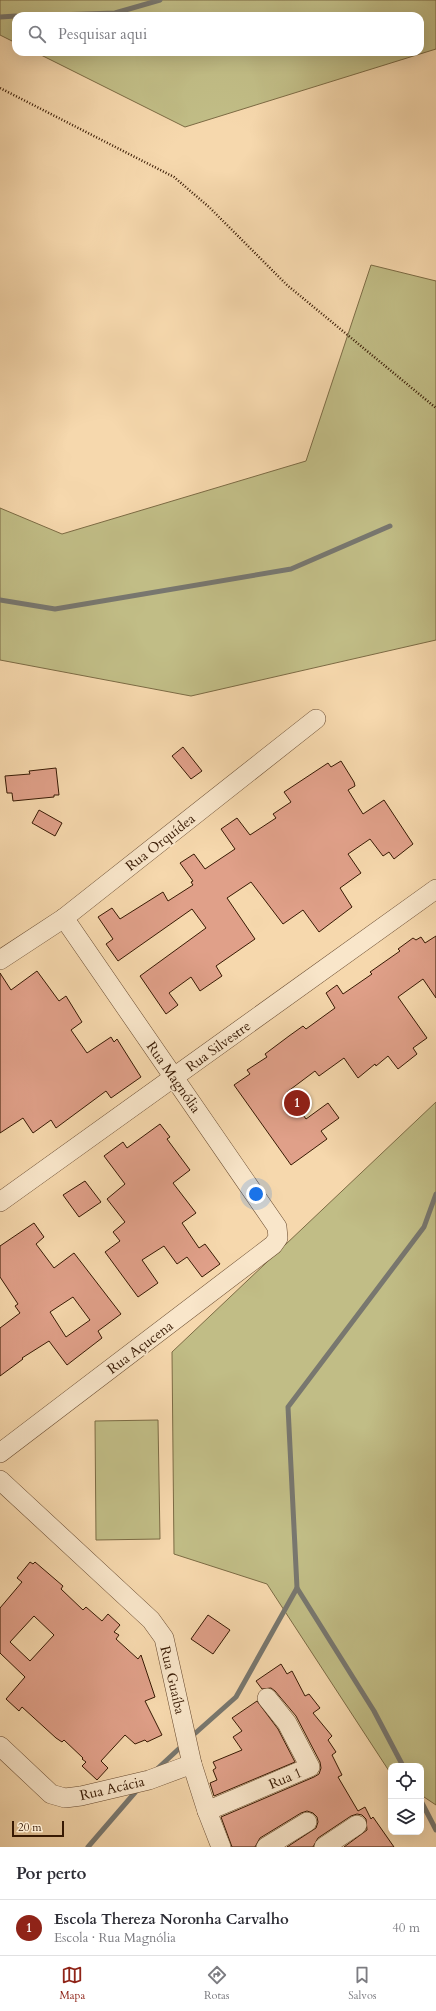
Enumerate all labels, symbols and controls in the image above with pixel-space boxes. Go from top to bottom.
search box [12,12,424,56]
icon: search [26,23,48,45]
text: Pesquisar aqui [58,24,147,44]
street label: Rua Orquídea [122,809,199,876]
street label: Rua Silvestre [182,1016,255,1076]
street label: Rua Magnólia [142,1038,205,1117]
pin: 1 [284,1088,310,1118]
your location [246,1184,266,1204]
street label: Rua Açucena [103,1316,177,1378]
street label: Rua Guaíba [155,1644,190,1716]
street label: Rua 1 [266,1763,305,1794]
map controls [388,1763,424,1835]
button: locate [388,1763,424,1799]
street label: Rua Acácia [78,1772,146,1805]
button: layers [388,1799,424,1835]
scale bar [12,1819,64,1838]
text: 20 m [18,1820,42,1835]
text: Por perto [16,1862,86,1885]
text: Escola Thereza Noronha Carvalho [54,1909,289,1929]
text: 1 [26,1919,32,1937]
text: 40 m [392,1919,420,1937]
text: Escola · Rua Magnólia [54,1929,176,1947]
tab: Mapa [59,1964,85,2003]
tab: Rotas [204,1964,229,2003]
tab: Salvos [348,1964,377,2003]

